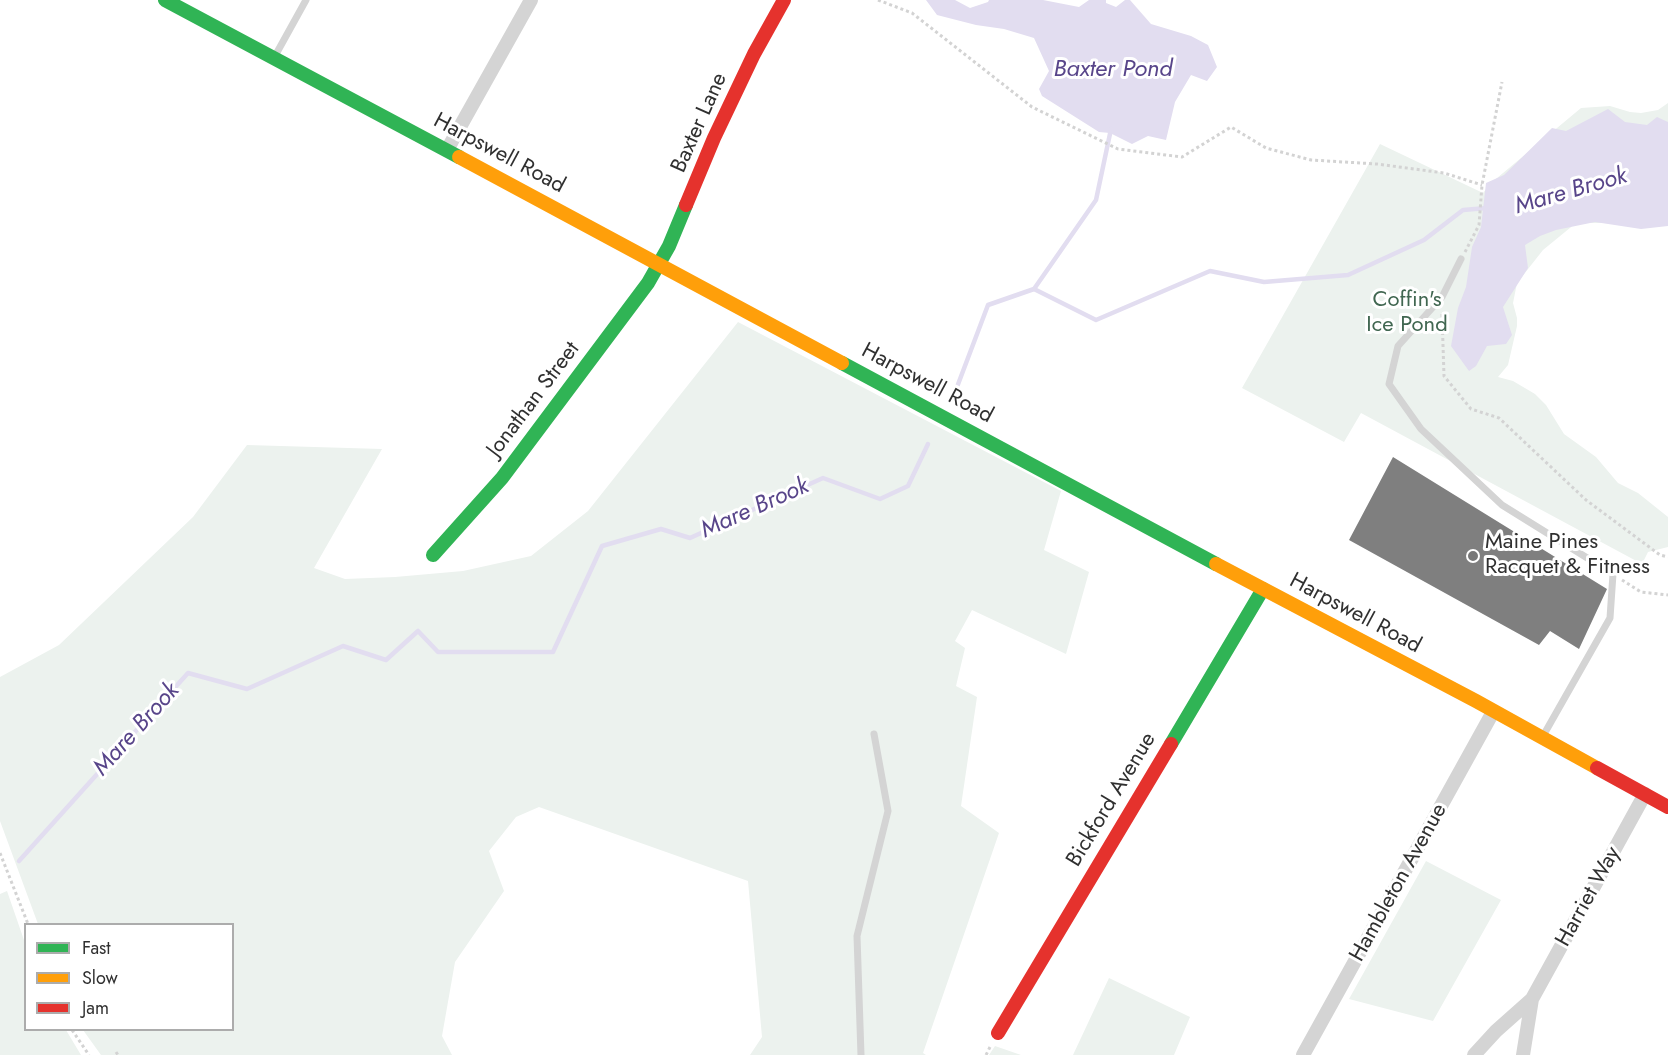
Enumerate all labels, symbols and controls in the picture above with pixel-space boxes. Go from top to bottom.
water label: Baxter Pond [1053,56,1173,84]
street label: Baxter Lane [666,69,734,177]
street label: Harpswell Road [429,108,569,200]
water label: Mare Brook [1512,162,1630,222]
park label: Coffin's Ice Pond [1366,288,1448,340]
street label: Jonathan Street [482,337,586,463]
street label: Harpswell Road [857,338,997,430]
water label: Mare Brook [696,472,814,546]
place label: Maine Pines Racquet & Fitness [1485,530,1650,582]
marker: Maine Pines Racquet & Fitness [1466,549,1480,563]
street label: Harpswell Road [1285,568,1425,660]
water label: Mare Brook [88,678,186,782]
street label: Bickford Avenue [1062,728,1162,872]
street label: Hambleton Avenue [1345,799,1453,967]
street label: Harriet Way [1551,842,1627,952]
legend [24,923,234,1031]
text: Fast [82,935,111,961]
text: Slow [82,965,118,991]
text: Jam [82,995,109,1021]

